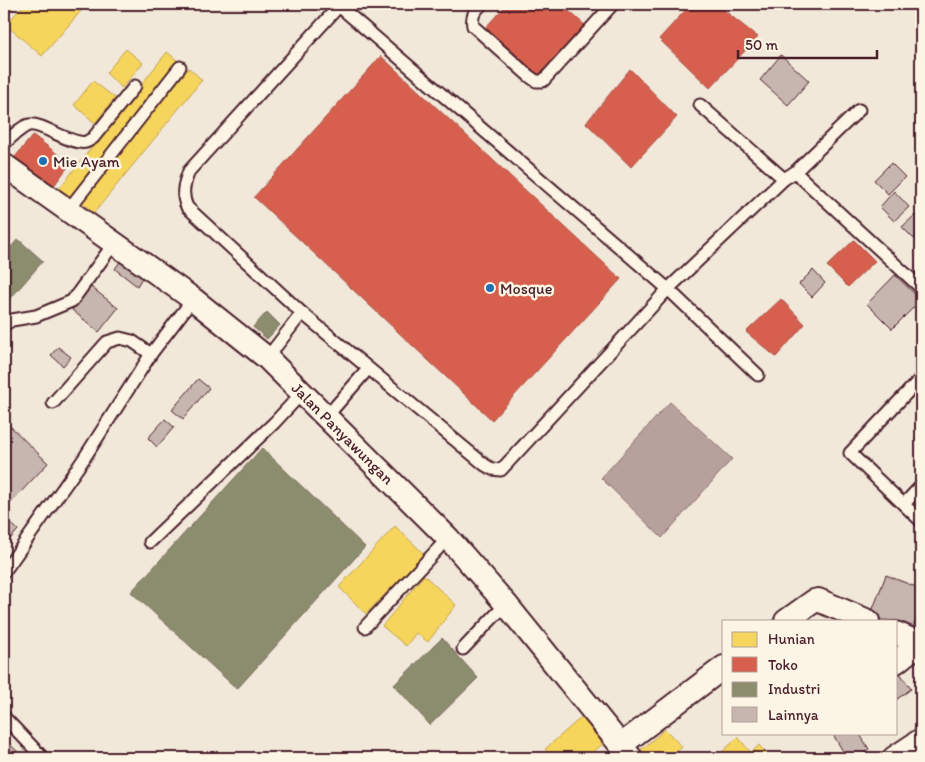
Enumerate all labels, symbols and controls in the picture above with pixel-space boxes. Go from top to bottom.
scale bar [738,28,876,60]
text: 50 m [745,36,778,54]
place label: Mie Ayam [53,152,120,171]
marker: Mie Ayam [37,155,49,167]
place label: Mosque [500,279,553,298]
marker: Mosque [484,282,496,294]
street label: Jalan Panyawungan [288,378,398,489]
legend [722,620,898,734]
text: Hunian [768,630,815,648]
text: Toko [768,656,798,674]
text: Industri [768,680,820,698]
text: Lainnya [768,706,819,724]

